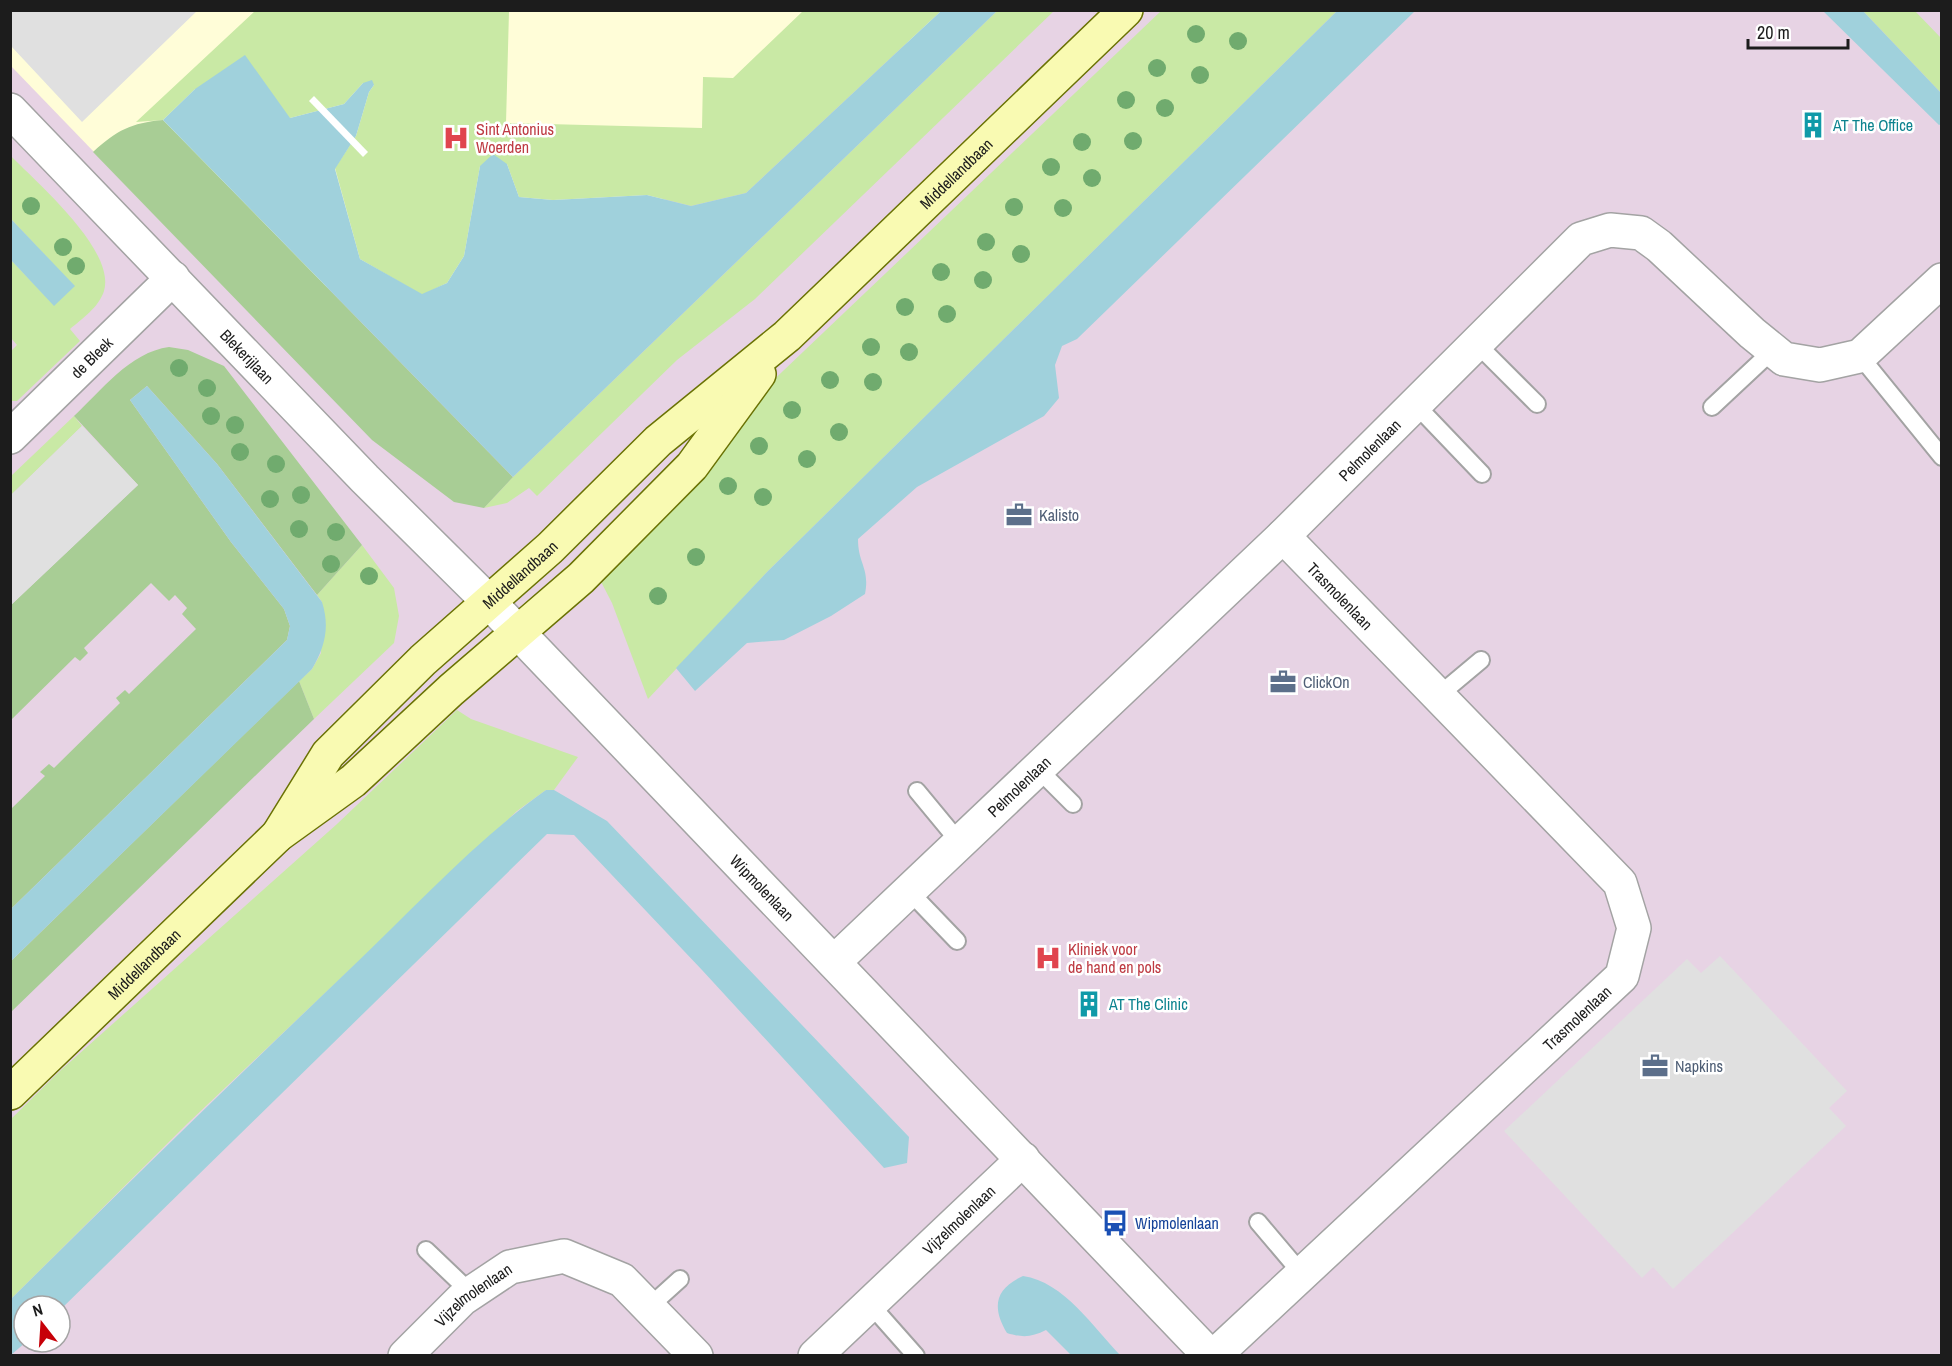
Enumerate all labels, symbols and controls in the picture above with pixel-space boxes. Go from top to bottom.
scale bar [1748,12,1848,50]
text: 20 m [1757,20,1790,45]
building icon: AT The Office [1798,110,1828,140]
place label: AT The Office [1832,114,1913,136]
place label: Sint Antonius Woerden [476,118,554,158]
hospital icon: Sint Antonius Woerden [441,123,471,153]
street label: Middellandbaan [915,133,997,214]
street label: Blekerijlaan [215,324,279,389]
street label: de Bleek [66,331,118,383]
street label: Pelmolenlaan [1334,414,1405,486]
office icon: Kalisto [1004,500,1034,530]
place label: Kalisto [1039,504,1079,526]
street label: Middellandbaan [478,536,562,614]
street label: Trasmolenlaan [1302,557,1378,635]
office icon: ClickOn [1268,667,1298,697]
place label: ClickOn [1303,671,1350,693]
street label: Pelmolenlaan [983,751,1055,822]
street label: Wipmolenlaan [725,850,799,926]
street label: Middellandbaan [103,924,185,1004]
place label: Kliniek voor de hand en pols [1068,938,1161,978]
hospital icon: Kliniek voor de hand en pols [1033,943,1063,973]
street label: Trasmolenlaan [1538,980,1616,1055]
building icon: AT The Clinic [1074,989,1104,1019]
place label: AT The Clinic [1108,993,1188,1015]
office icon: Napkins [1640,1051,1670,1081]
place label: Napkins [1675,1055,1723,1077]
street label: Vijzelmolenlaan [918,1180,1000,1260]
bus stop icon: Wipmolenlaan [1100,1208,1130,1238]
place label: Wipmolenlaan [1135,1212,1219,1234]
street label: Vijzelmolenlaan [430,1258,516,1331]
north arrow [12,1294,72,1354]
text: N [30,1298,45,1322]

